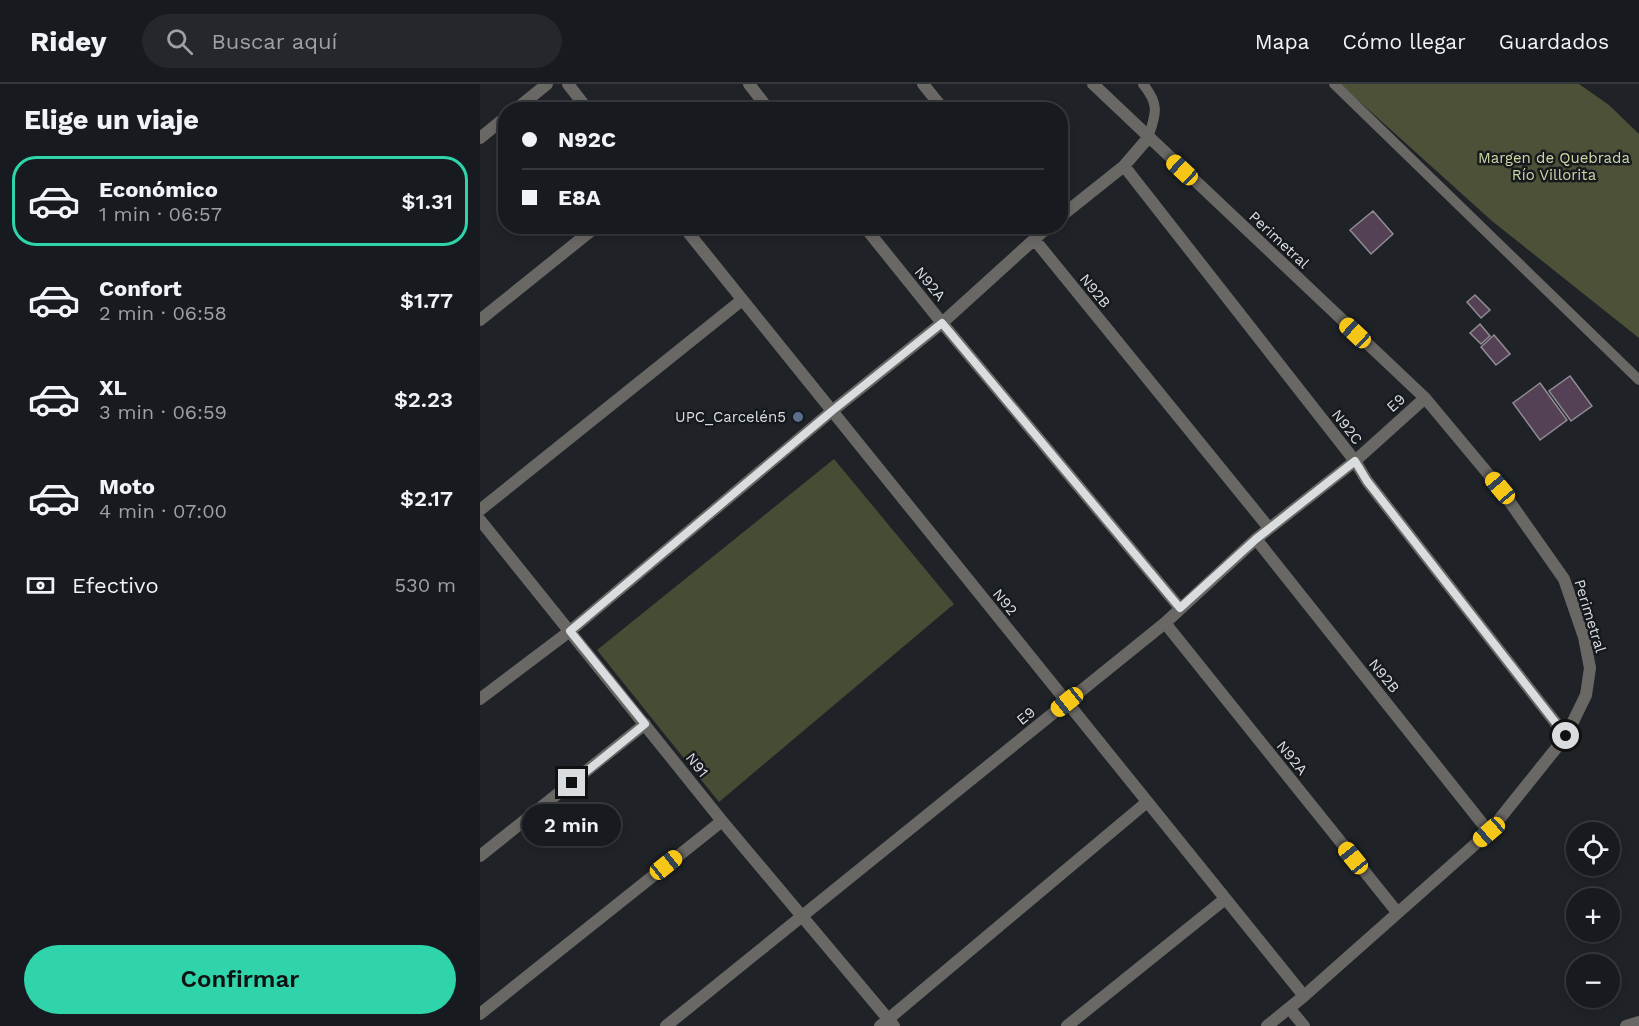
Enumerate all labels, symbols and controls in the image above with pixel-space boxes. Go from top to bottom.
search box [142,14,562,68]
text: Ridey [30,25,106,58]
icon: search [163,25,196,58]
text: Buscar aquí [211,29,337,54]
text: Mapa [1255,29,1309,54]
text: Cómo llegar [1342,29,1466,54]
text: Guardados [1499,29,1609,54]
text: Elige un viaje [24,104,199,136]
text: N92C [558,127,616,152]
park label: Margen de Quebrada Río Villorita [1478,149,1631,184]
car [1163,151,1201,189]
icon: car [27,174,81,228]
text: Económico [99,177,218,202]
text: E8A [558,185,601,210]
text: $1.31 [402,189,453,214]
text: 1 min · 06:57 [99,202,222,226]
street label: Perimetral [1245,208,1313,273]
street label: N92A [911,263,949,305]
street label: N92B [1076,270,1114,312]
icon: car [27,273,81,327]
text: Confort [99,276,182,301]
text: $1.77 [400,288,453,313]
text: 2 min · 06:58 [99,301,227,325]
car [1336,314,1374,352]
icon: car [27,372,81,426]
text: XL [99,375,127,400]
text: $2.23 [394,387,453,412]
street label: E9 [1383,390,1409,416]
text: 3 min · 06:59 [99,400,227,424]
street label: N92C [1328,406,1366,448]
place label: UPC_Carcelén5 [675,408,786,426]
marker: UPC_Carcelén5 [791,410,805,424]
car [1482,468,1518,508]
icon: car [27,471,81,525]
text: Moto [99,474,155,499]
text: $2.17 [400,486,453,511]
text: 4 min · 07:00 [99,499,227,523]
icon: cash [24,569,57,602]
text: Efectivo [72,573,159,598]
text: 530 m [394,573,456,597]
street label: Perimetral [1570,577,1610,655]
street label: N92 [989,585,1021,619]
street label: N92B [1365,655,1403,697]
car [1047,684,1087,720]
street label: E9 [1013,703,1039,729]
route start [1552,722,1579,749]
street label: N92A [1273,737,1311,779]
street label: N91 [682,749,712,781]
route end [558,769,585,796]
callout: 2 min [522,804,622,846]
text: 2 min [544,813,599,837]
car [1470,813,1508,851]
map controls [1566,822,1620,1008]
button: locate [1566,822,1620,876]
car [1335,838,1371,878]
car [646,847,686,883]
button: + [1566,888,1620,942]
button: Confirmar [24,945,456,1014]
button: − [1566,954,1620,1008]

